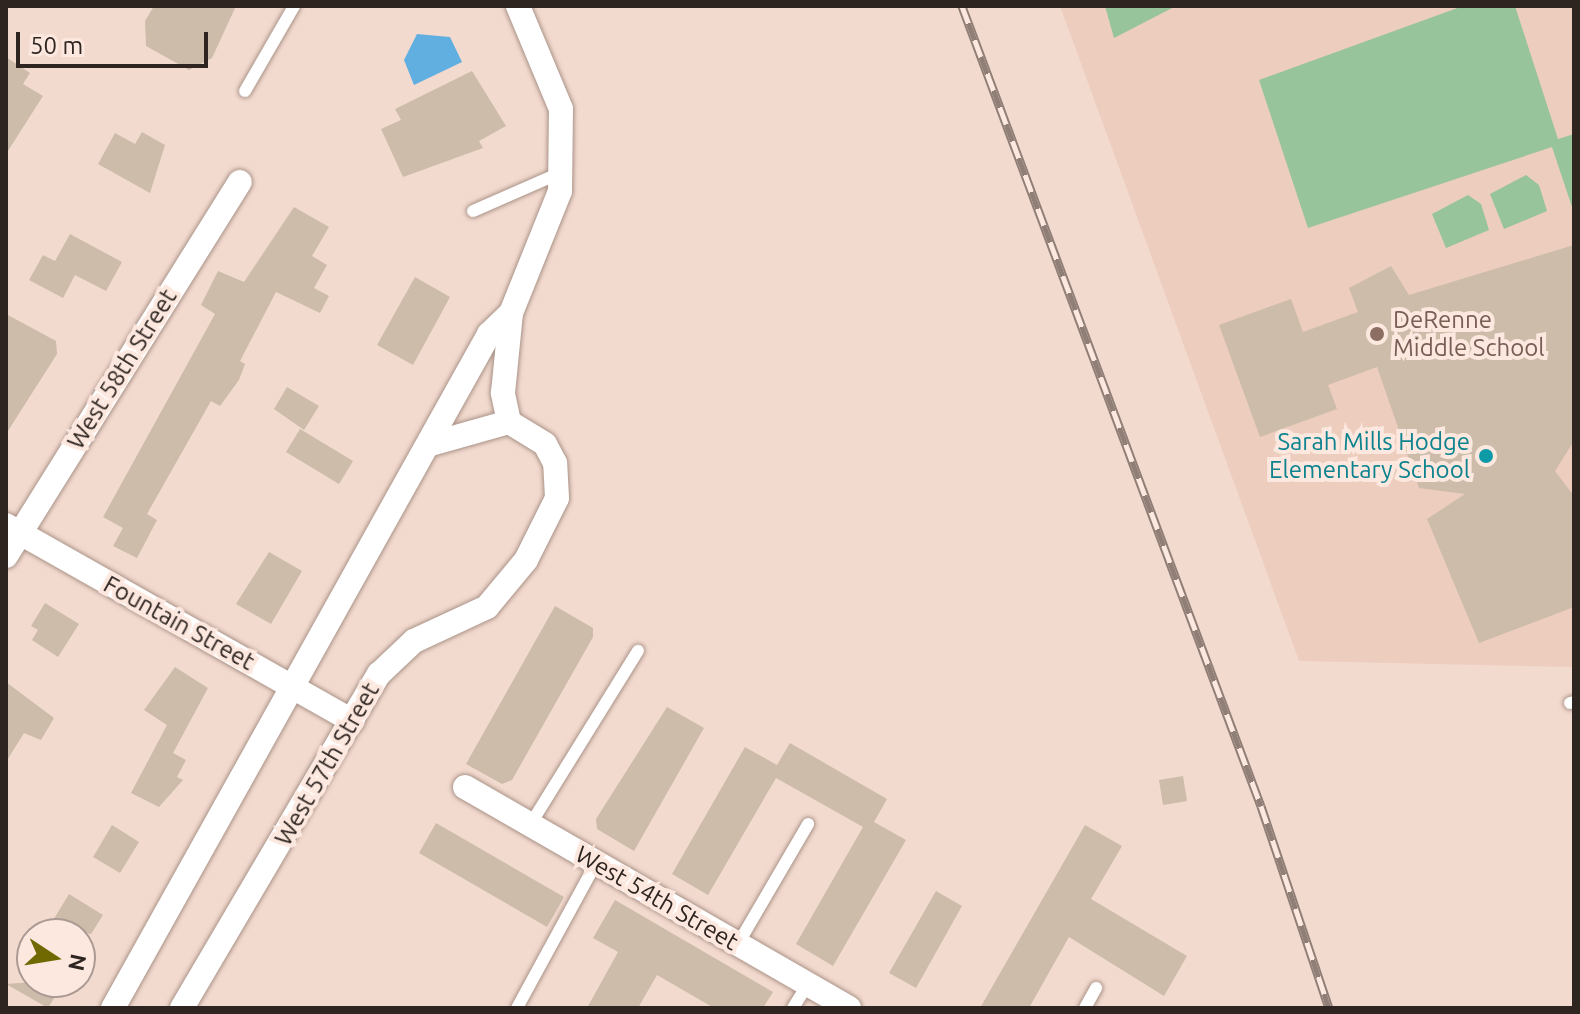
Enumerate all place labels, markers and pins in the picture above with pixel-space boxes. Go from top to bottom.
place label: DeRenne Middle School [1393,306,1545,362]
marker: DeRenne Middle School [1368,325,1386,343]
place label: Sarah Mills Hodge Elementary School [1269,428,1470,484]
marker: Sarah Mills Hodge Elementary School [1477,447,1495,465]

